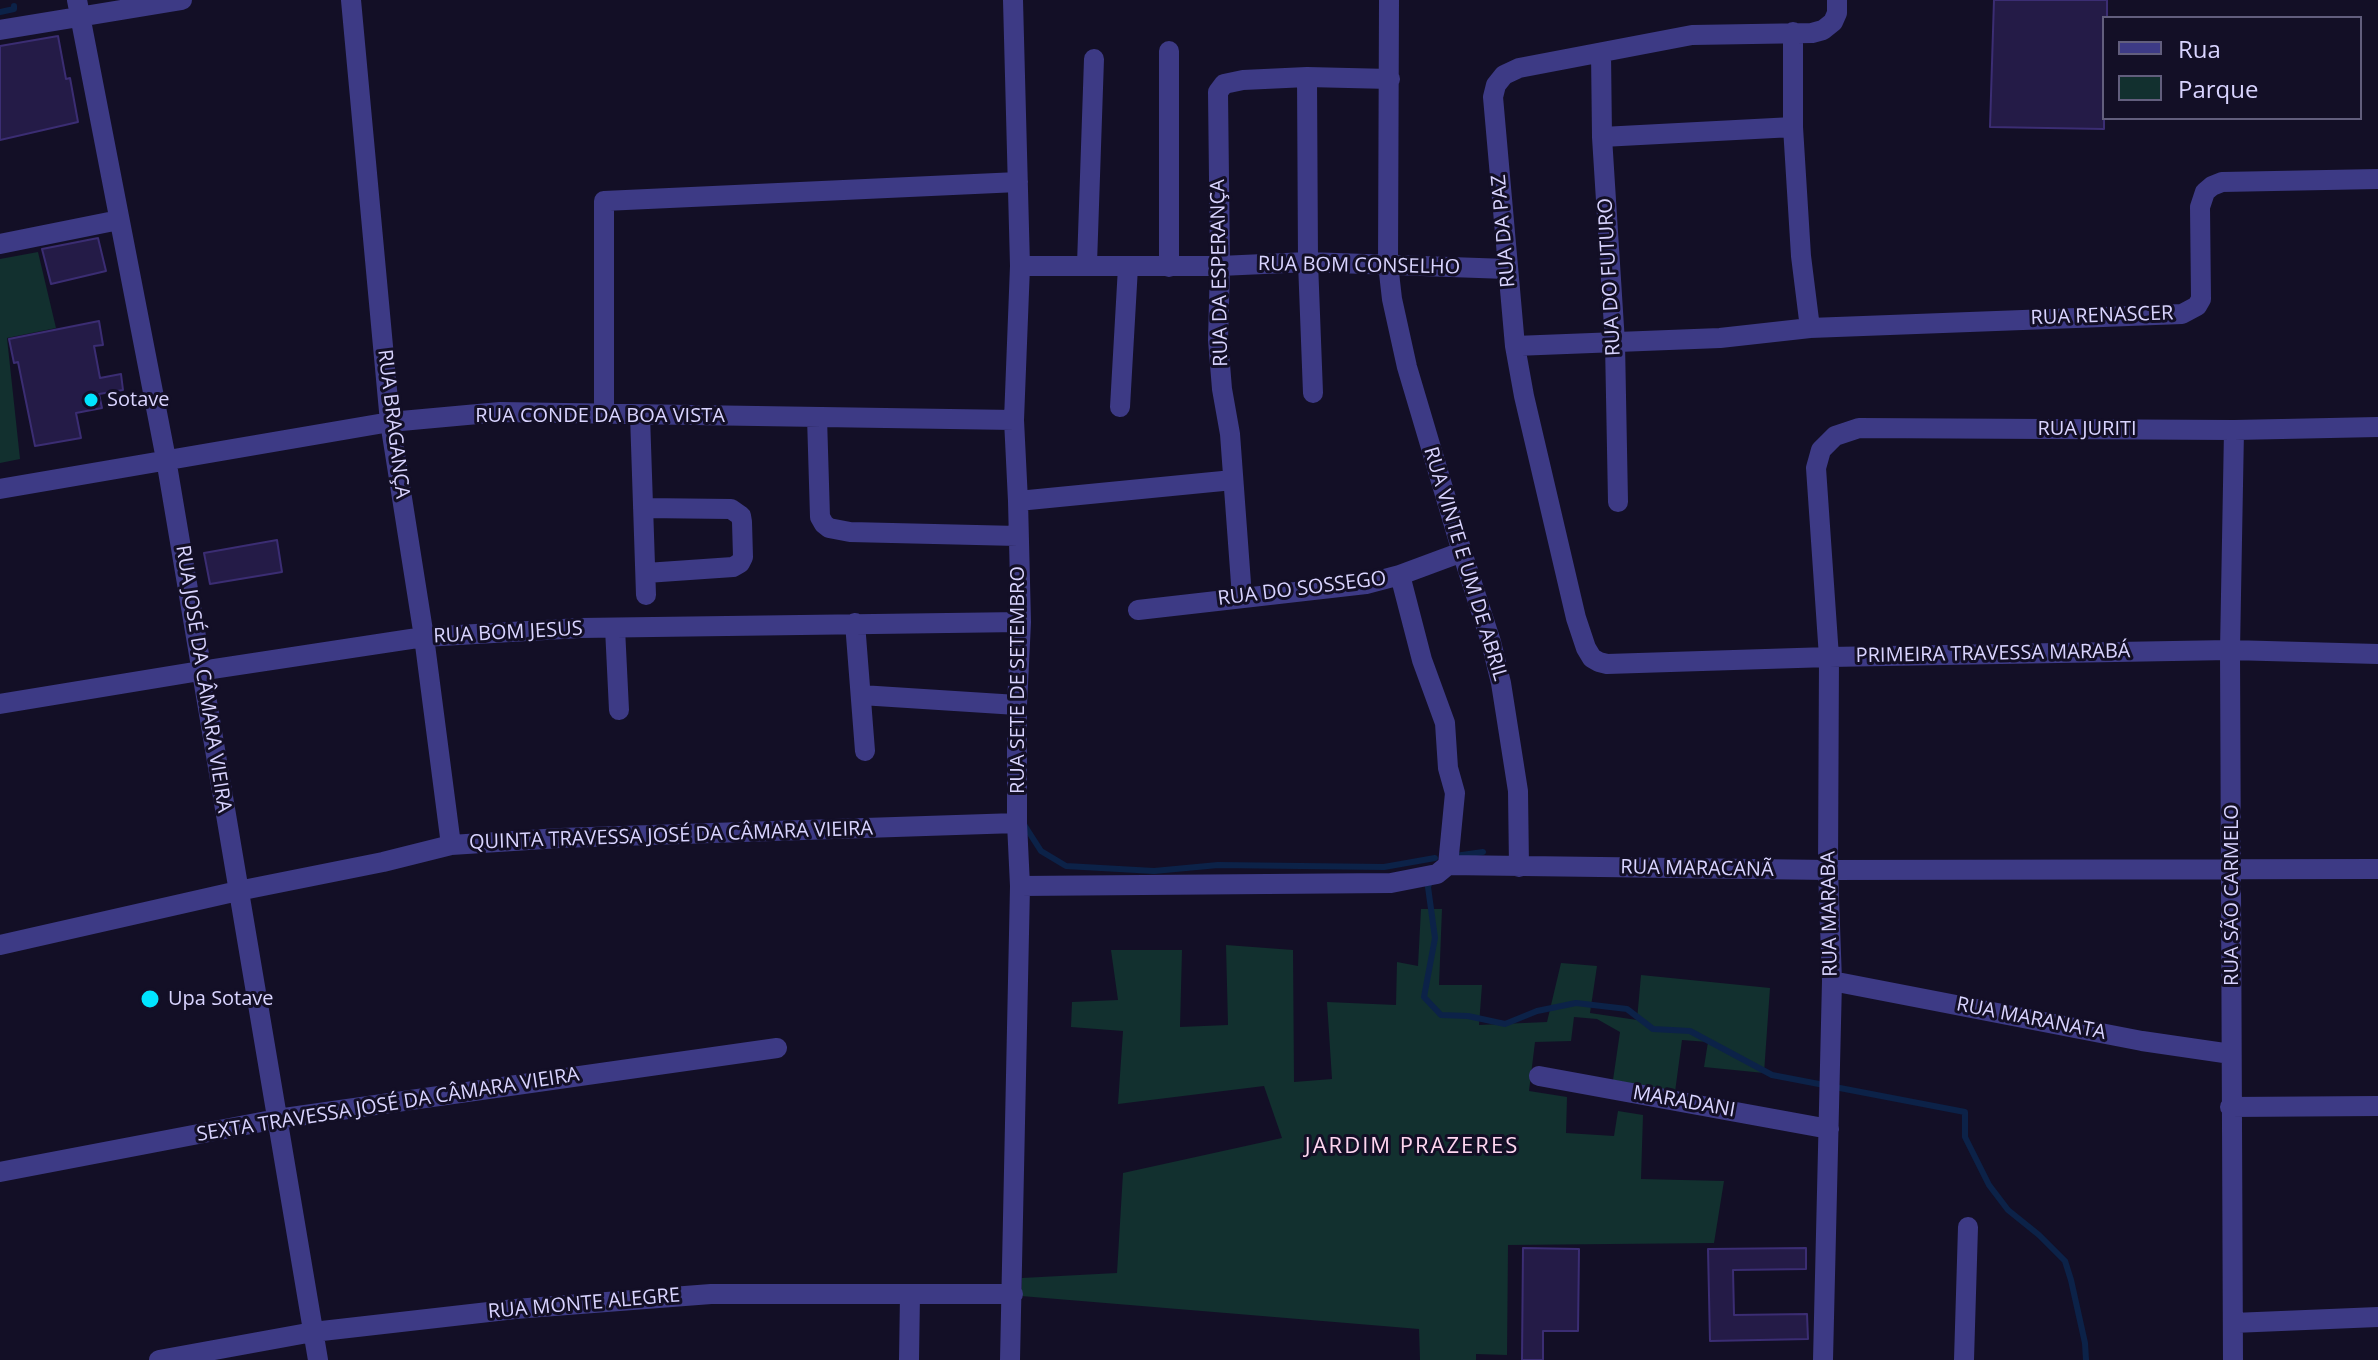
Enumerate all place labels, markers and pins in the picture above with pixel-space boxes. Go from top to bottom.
place label: Sotave [107,388,169,412]
marker: Sotave [82,391,100,409]
place label: Upa Sotave [168,987,274,1011]
marker: Upa Sotave [139,988,161,1010]

